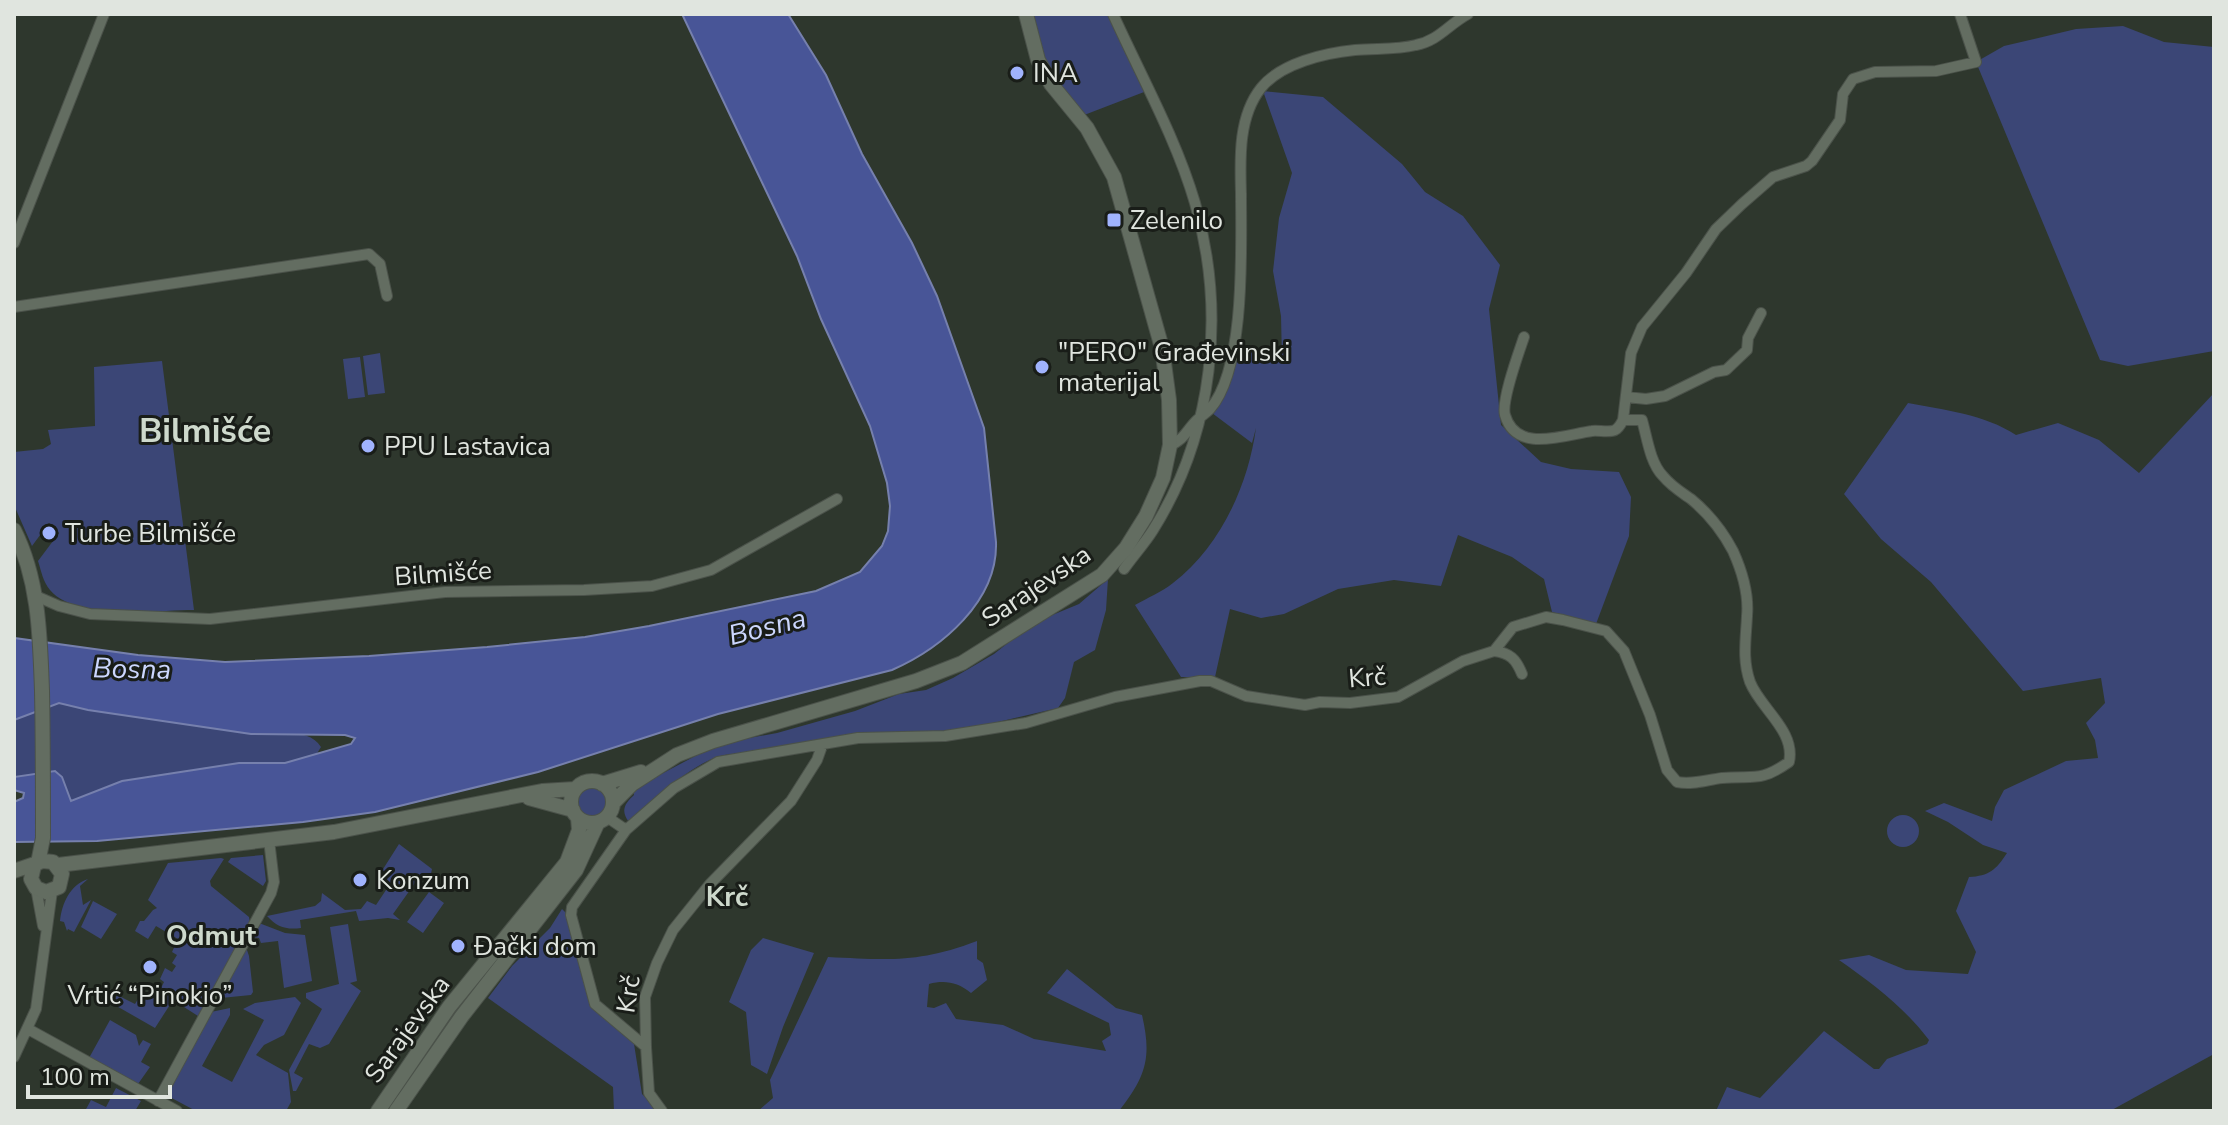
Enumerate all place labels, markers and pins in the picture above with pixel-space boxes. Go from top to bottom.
place label: INA [1033,56,1078,91]
marker: INA [1008,64,1026,82]
place label: Zelenilo [1130,203,1223,238]
marker: Zelenilo [1105,211,1123,229]
place label: "PERO" Građevinski materijal [1058,335,1290,400]
marker: "PERO" Građevinski materijal [1033,358,1051,376]
place label: PPU Lastavica [384,429,551,464]
marker: PPU Lastavica [359,437,377,455]
place label: Turbe Bilmišće [65,516,236,551]
marker: Turbe Bilmišće [40,524,58,542]
place label: Konzum [376,863,470,898]
marker: Konzum [351,871,369,889]
place label: Đački dom [473,929,597,964]
marker: Đački dom [449,937,467,955]
marker: Vrtić “Pinokio” [141,958,159,976]
place label: Vrtić “Pinokio” [66,978,233,1013]

